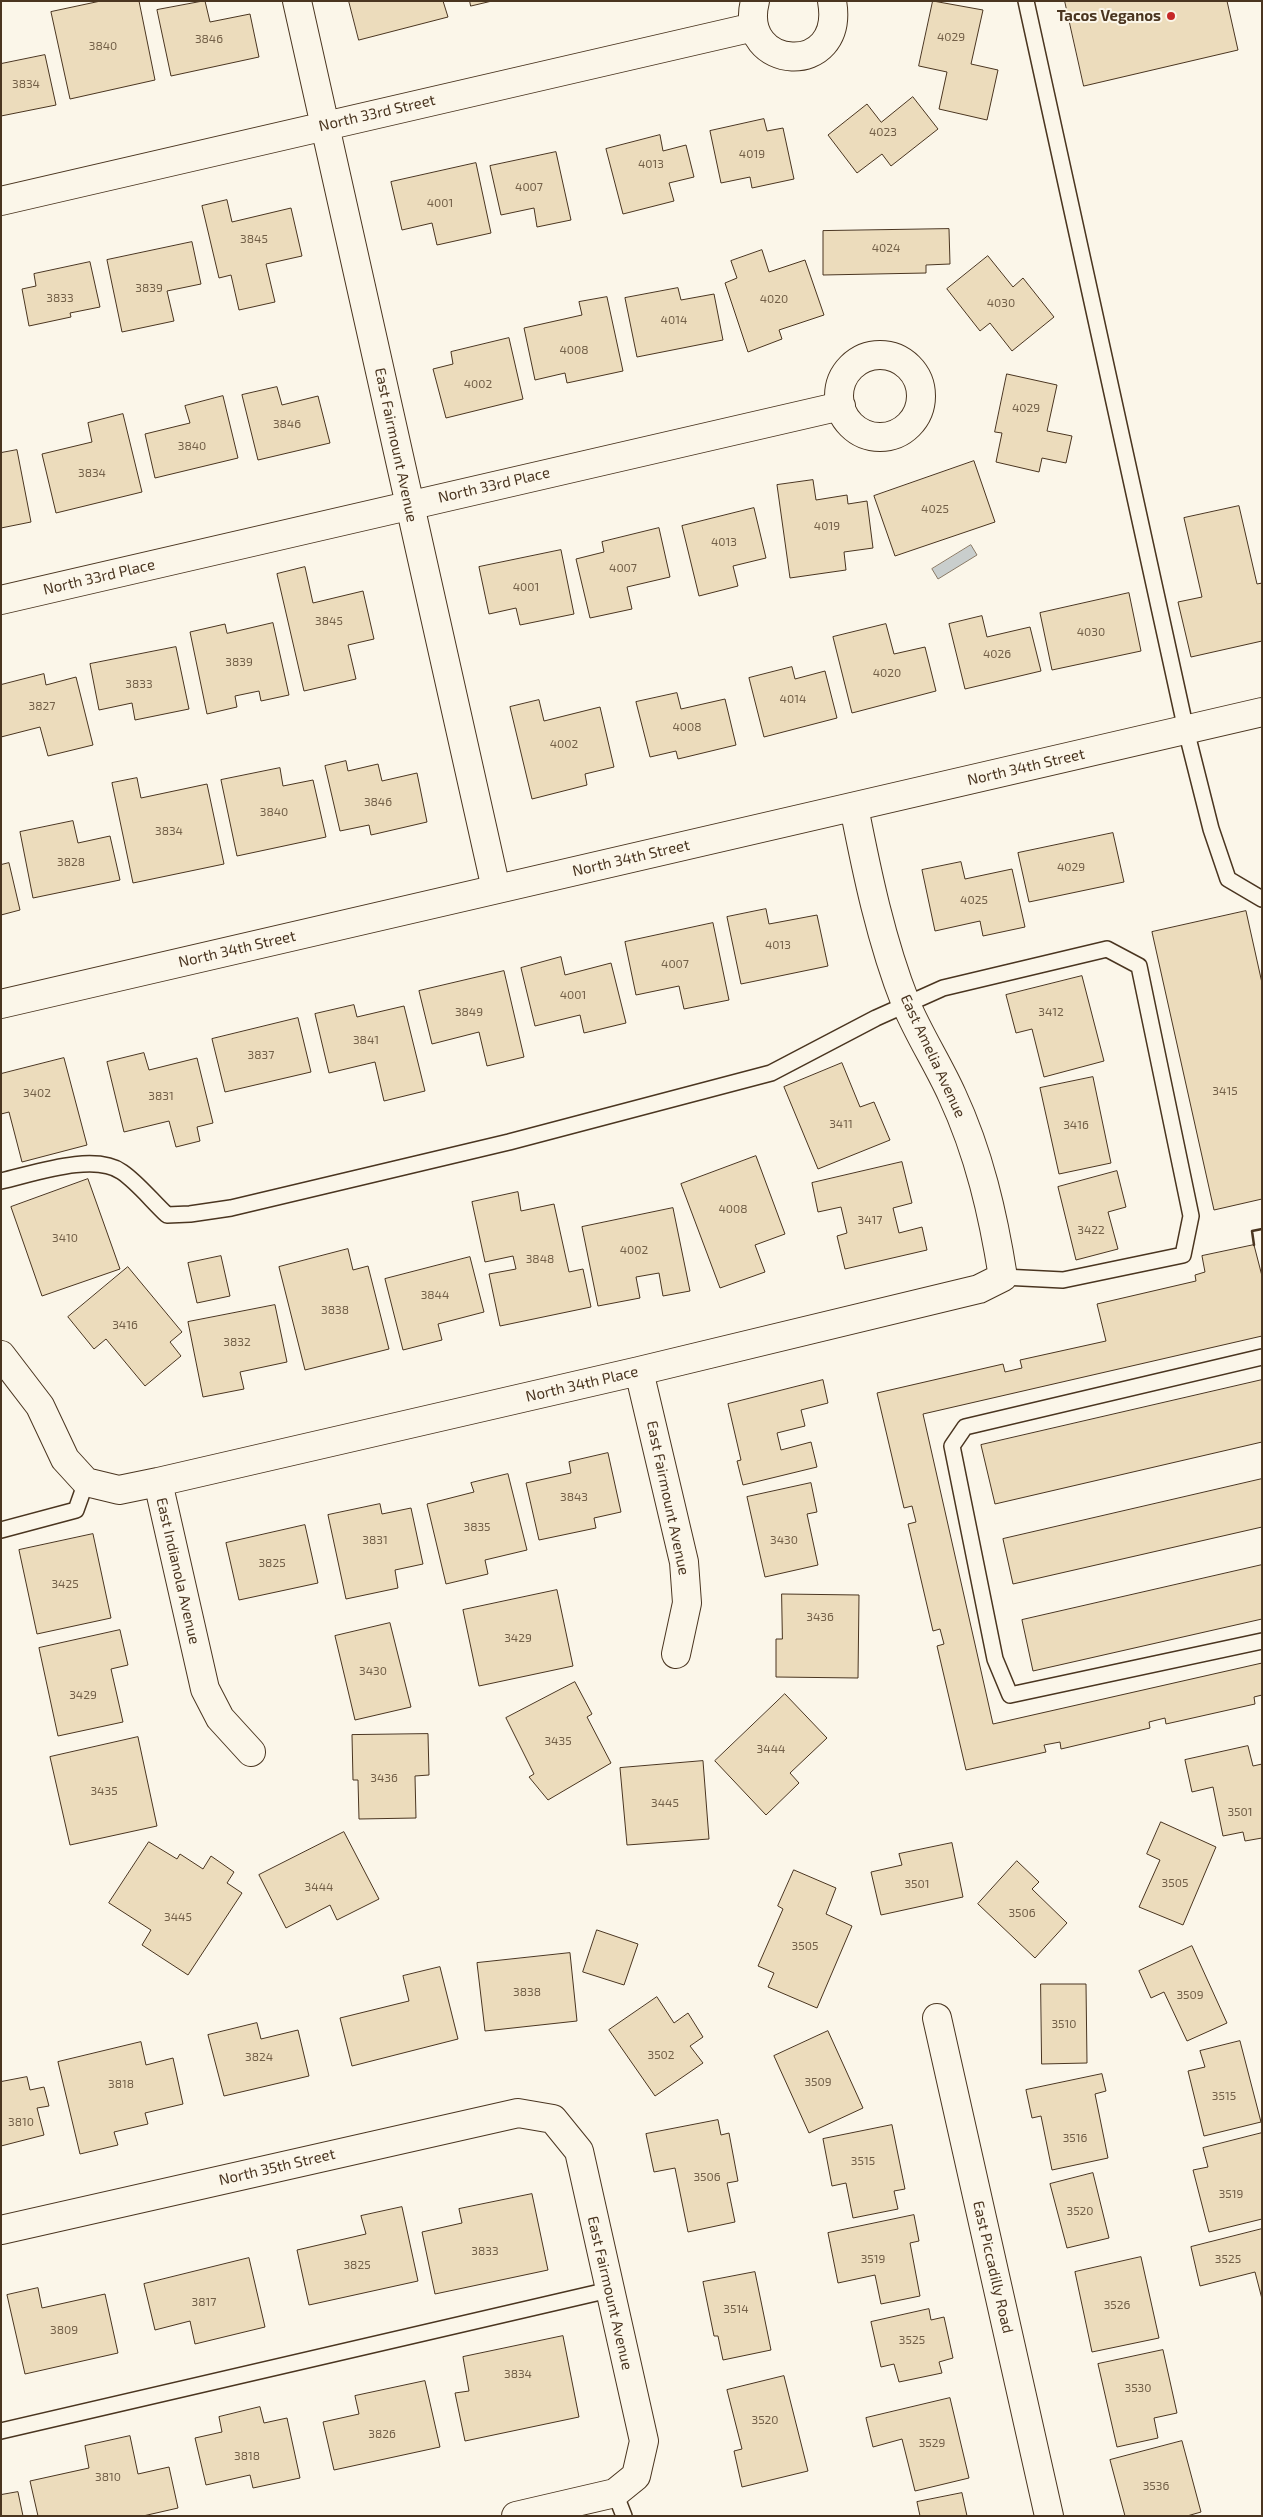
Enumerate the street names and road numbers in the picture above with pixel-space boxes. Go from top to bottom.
street label: North 33rd Street [317,91,437,135]
street label: East Fairmount Avenue [371,366,421,524]
street label: North 33rd Place [436,463,552,507]
street label: North 33rd Place [41,555,157,599]
street label: North 34th Street [966,745,1086,789]
street label: North 34th Street [571,836,691,880]
street label: North 34th Street [177,927,297,971]
street label: East Amelia Avenue [897,992,969,1120]
street label: North 34th Place [524,1362,640,1406]
street label: East Fairmount Avenue [643,1419,693,1577]
street label: East Indianola Avenue [152,1496,204,1646]
street label: North 35th Street [217,2145,337,2189]
street label: East Piccadilly Road [969,2199,1017,2335]
street label: East Fairmount Avenue [584,2214,636,2372]

